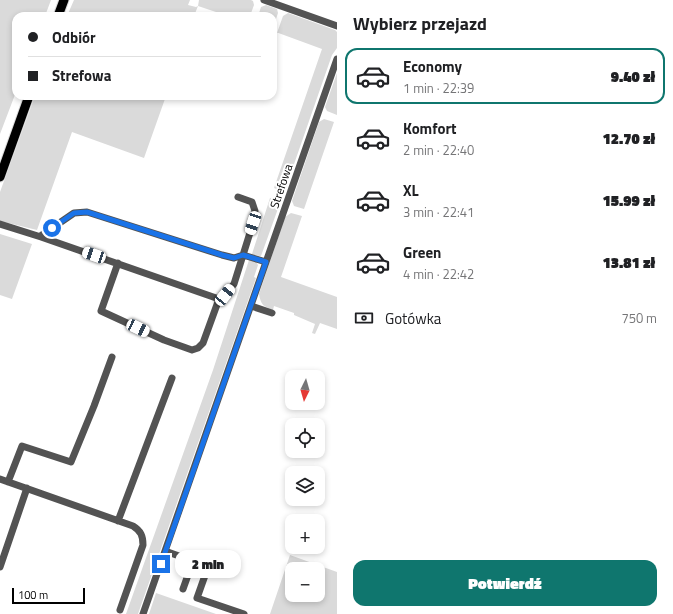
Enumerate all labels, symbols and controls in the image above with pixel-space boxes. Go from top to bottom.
text: Wybierz przejazd [353,10,487,37]
text: Odbiór [52,26,96,49]
text: Economy [403,55,462,78]
icon: car [355,58,391,94]
text: Strefowa [52,64,111,87]
text: 9.40 zł [611,65,655,88]
text: 1 min · 22:39 [403,78,474,98]
text: Komfort [403,117,457,140]
icon: car [355,120,391,156]
text: 12.70 zł [602,127,655,150]
text: 2 min · 22:40 [403,140,474,160]
street label: Strefowa [265,161,297,211]
text: XL [403,179,419,202]
icon: car [355,182,391,218]
text: 15.99 zł [602,189,655,212]
text: 3 min · 22:41 [403,202,474,222]
car [244,210,262,236]
route start [43,219,61,237]
text: Green [403,241,441,264]
icon: car [355,244,391,280]
car [81,245,107,265]
text: 13.81 zł [602,251,655,274]
text: 4 min · 22:42 [403,264,474,284]
car [213,282,237,308]
icon: cash [353,307,375,329]
text: Gotówka [385,307,441,330]
text: 750 m [621,308,657,328]
car [125,317,151,339]
north arrow [285,370,325,410]
map controls [285,370,325,602]
button: locate [285,418,325,458]
button: layers [285,466,325,506]
button: + [285,514,325,554]
callout: 2 min [175,550,241,578]
text: 2 min [192,554,224,574]
route end [152,555,170,573]
button: Potwierdź [353,560,657,606]
button: − [285,562,325,602]
scale bar [12,586,85,605]
text: 100 m [18,587,48,603]

